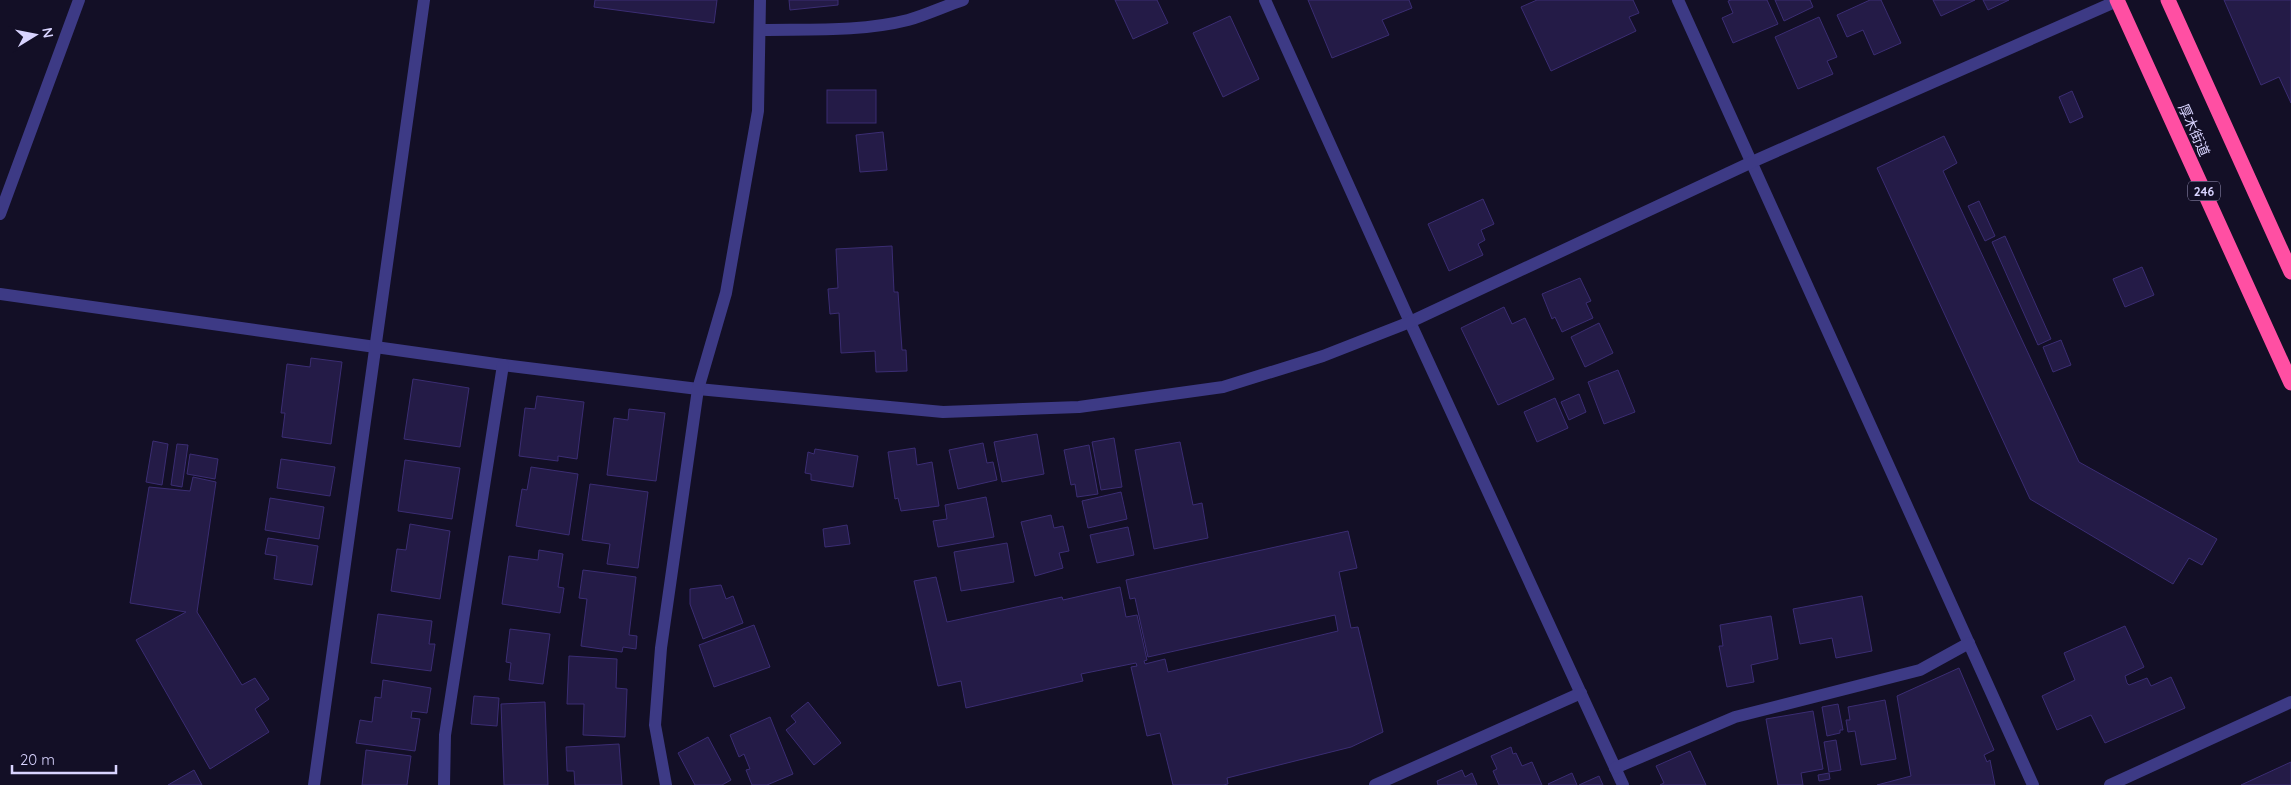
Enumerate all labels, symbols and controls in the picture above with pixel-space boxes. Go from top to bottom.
north arrow [10,10,60,60]
text: N [38,26,58,39]
street label: 厚木街道 [2174,101,2214,159]
road number: 246 [2188,182,2220,200]
scale bar [12,742,116,774]
text: 20 m [20,750,55,769]

